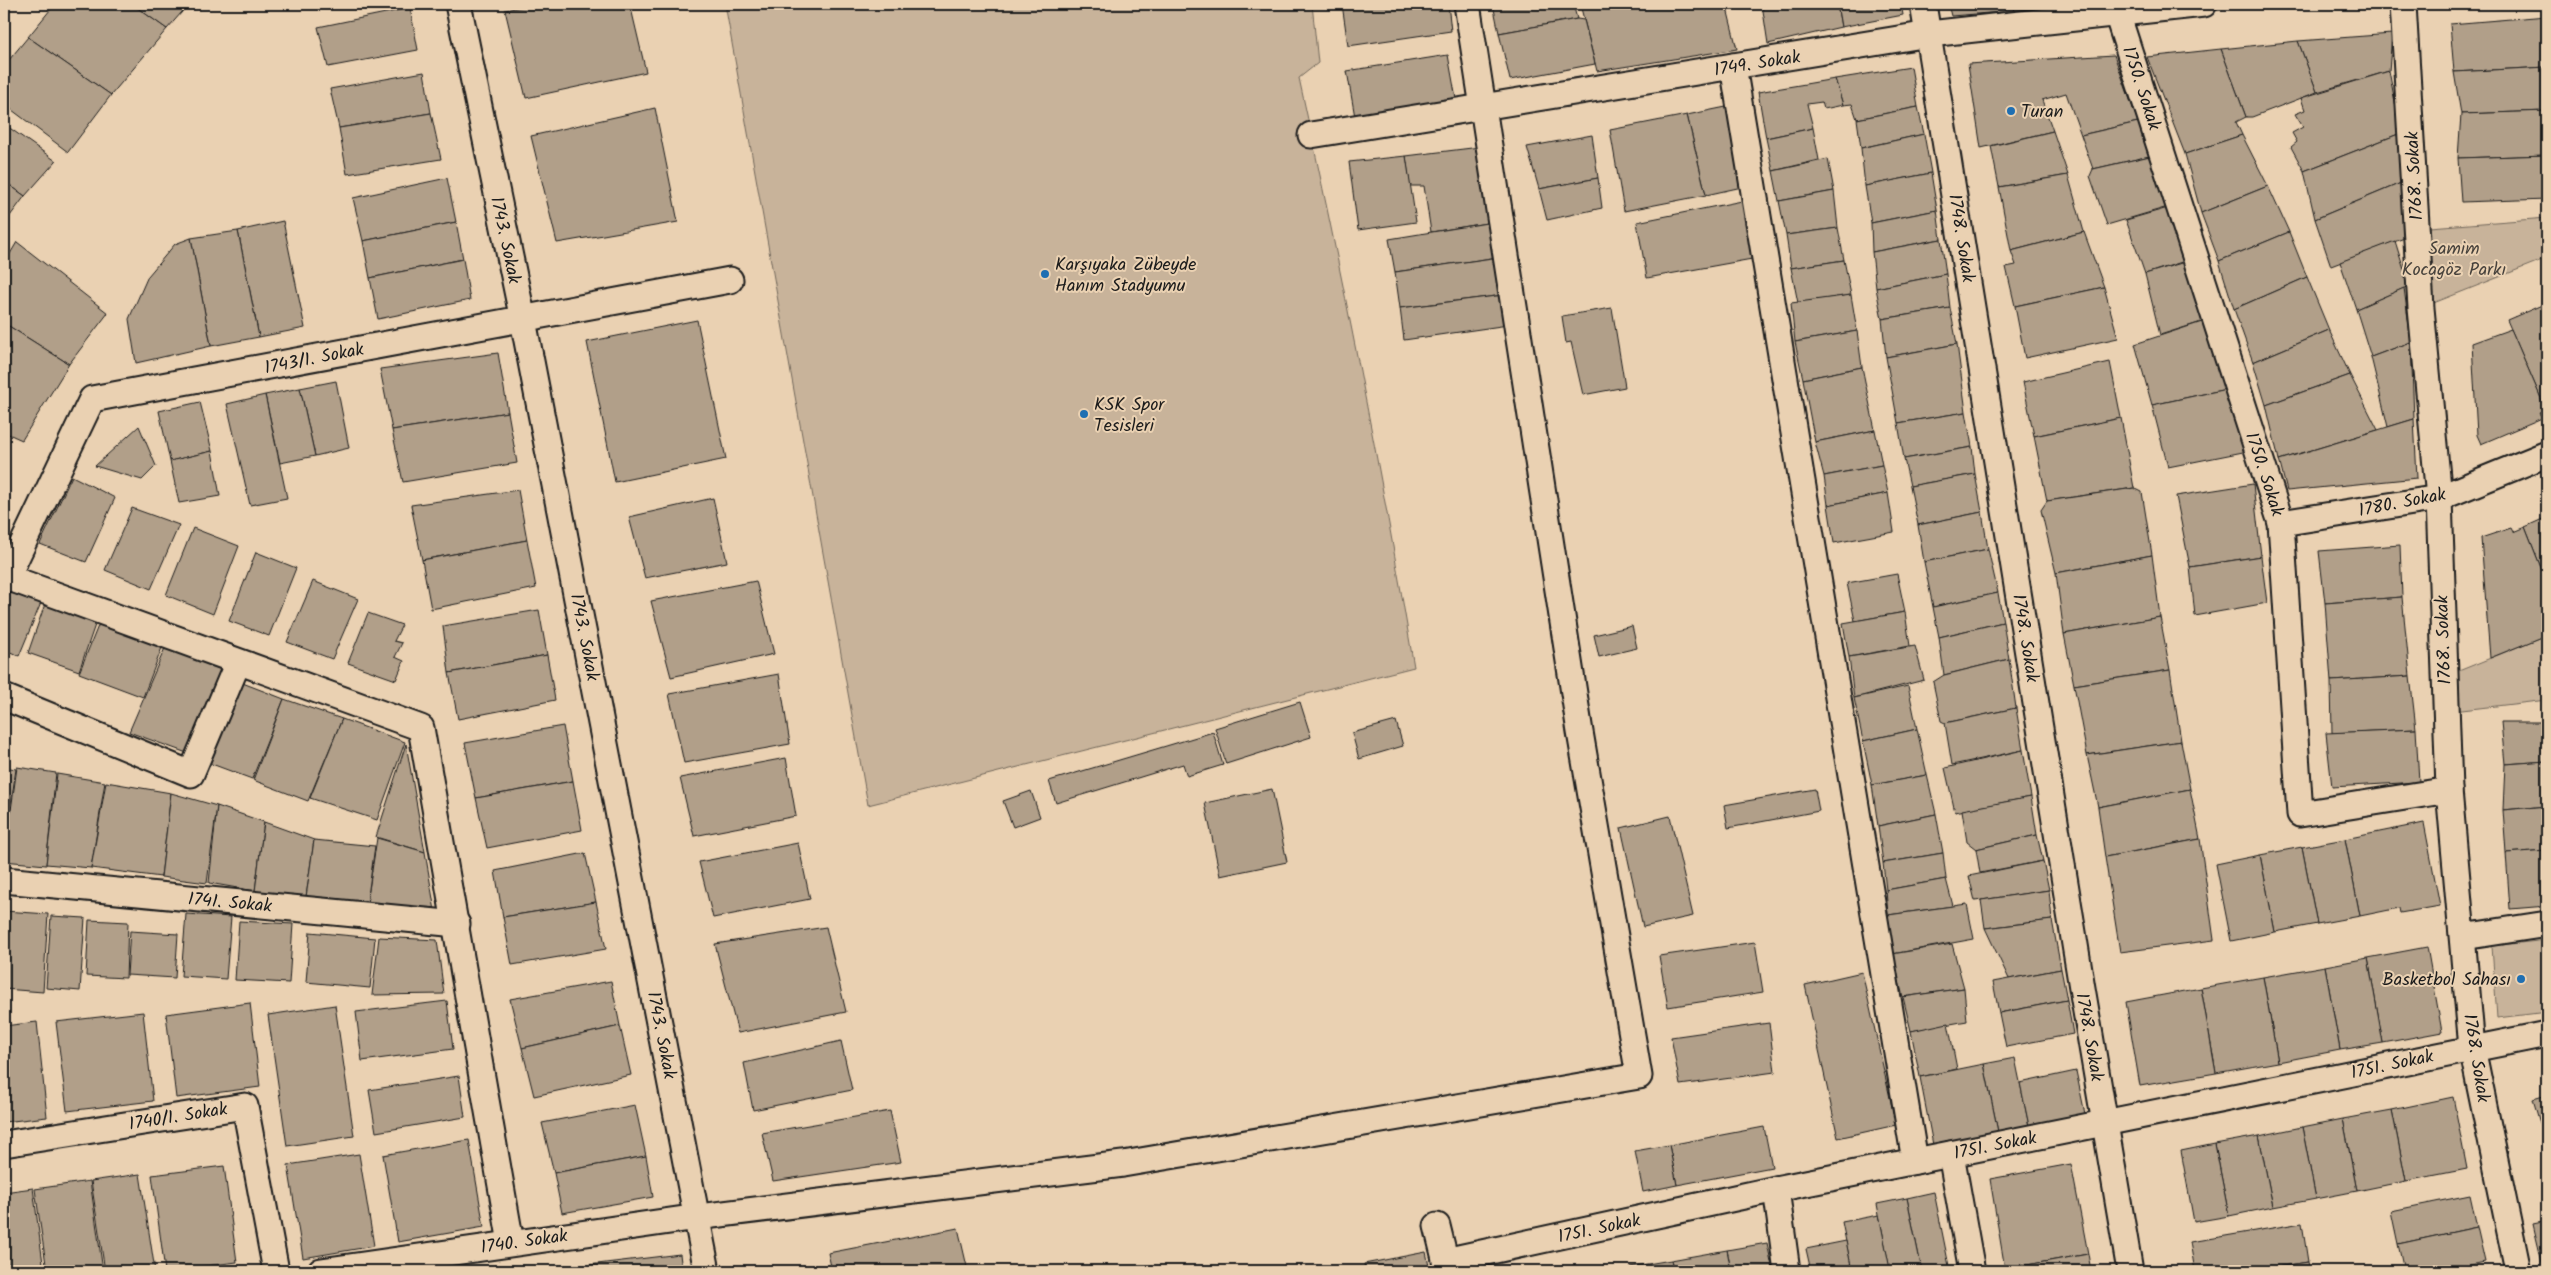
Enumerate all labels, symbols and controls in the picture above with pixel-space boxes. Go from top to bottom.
street label: 1749. Sokak [1712,43,1803,86]
street label: 1750. Sokak [2113,43,2168,135]
place label: Turan [2021,98,2063,127]
marker: Turan [2005,105,2017,117]
street label: 1768. Sokak [2399,130,2432,221]
street label: 1748. Sokak [1939,192,1982,285]
street label: 1743. Sokak [481,194,528,287]
park label: Samim Kocagöz Parkı [2402,235,2506,285]
place label: Karşıyaka Zübeyde Hanım Stadyumu [1055,251,1196,301]
marker: Karşıyaka Zübeyde Hanım Stadyumu [1039,268,1051,280]
street label: 1743/1. Sokak [262,336,367,383]
place label: KSK Spor Tesisleri [1094,391,1165,441]
marker: KSK Spor Tesisleri [1078,408,1090,420]
street label: 1750. Sokak [2236,429,2291,521]
street label: 1780. Sokak [2356,481,2449,526]
street label: 1743. Sokak [561,591,606,684]
street label: 1748. Sokak [2003,592,2046,685]
street label: 1768. Sokak [2428,594,2461,685]
street label: 1741. Sokak [187,885,274,922]
place label: Basketbol Sahası [2382,966,2511,995]
marker: Basketbol Sahası [2515,973,2527,985]
street label: 1743. Sokak [638,989,683,1082]
street label: 1748. Sokak [2066,991,2111,1084]
street label: 1768. Sokak [2454,1012,2497,1105]
street label: 1751. Sokak [2348,1042,2437,1088]
street label: 1740/1. Sokak [127,1095,230,1140]
street label: 1751. Sokak [1951,1124,2040,1169]
street label: 1751. Sokak [1555,1206,1644,1252]
street label: 1740. Sokak [479,1222,570,1263]

